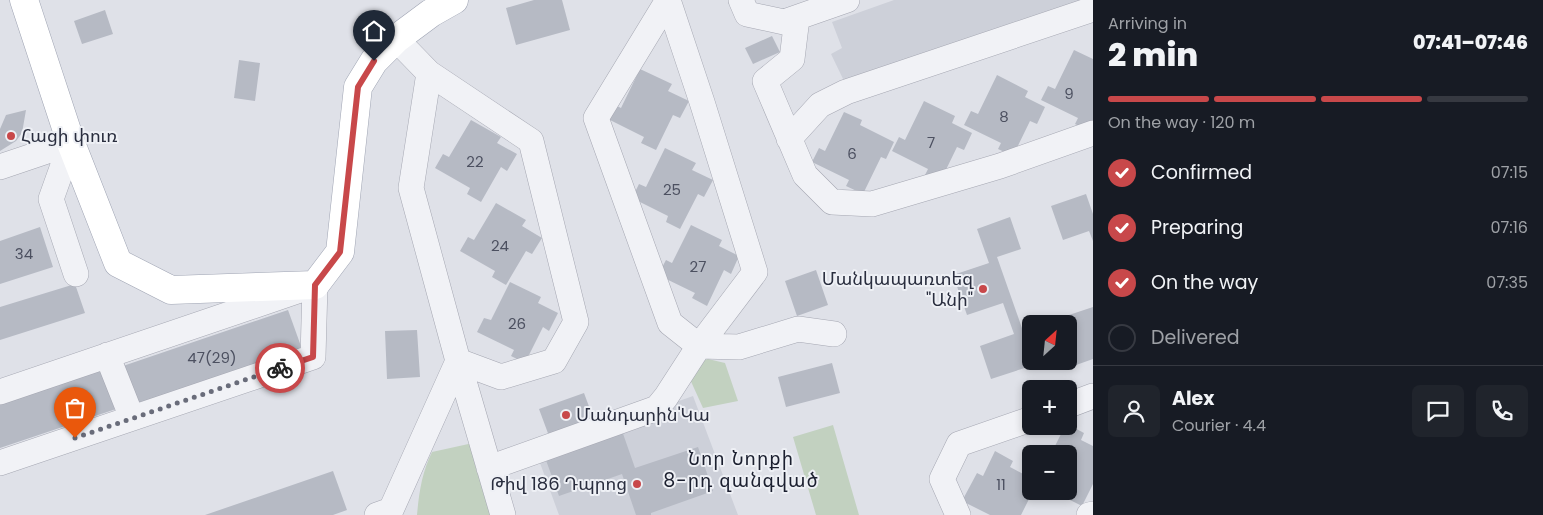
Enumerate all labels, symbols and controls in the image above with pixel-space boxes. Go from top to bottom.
pin [353,10,395,61]
text: Arriving in [1108,12,1187,35]
icon: home [360,17,388,45]
text: 07:41–07:46 [1413,29,1528,56]
text: 2 min [1108,32,1198,77]
house number: 9 [1064,83,1074,104]
house number: 8 [999,106,1009,127]
text: On the way · 120 m [1108,111,1255,134]
place label: Հացի փուռ [21,123,117,148]
marker: Հացի փուռ [5,130,17,142]
house number: 7 [927,132,935,153]
house number: 6 [847,143,857,164]
house number: 22 [466,151,484,172]
icon: check [1108,159,1136,187]
text: Confirmed [1151,159,1252,186]
text: 07:15 [1491,161,1528,184]
house number: 25 [663,179,681,200]
icon: check [1108,214,1136,242]
text: Preparing [1151,214,1243,241]
text: 07:16 [1491,216,1528,239]
house number: 24 [491,235,509,256]
house number: 34 [15,243,33,264]
house number: 27 [690,256,706,277]
place label: Մանկապառտեզ "Անի" [822,266,974,312]
icon: check [1108,269,1136,297]
text: On the way [1151,269,1258,296]
text: 07:35 [1486,271,1528,294]
marker: Մանկապառտեզ "Անի" [977,283,989,295]
house number: 26 [508,313,526,334]
north arrow [1022,315,1078,370]
map controls [1022,315,1077,500]
text: Delivered [1151,324,1240,351]
courier [255,343,305,393]
house number: 47(29) [187,347,237,368]
icon: bike [266,354,294,382]
button: + [1022,380,1077,435]
button: person [1108,385,1160,437]
text: Alex [1172,385,1214,412]
button: chat [1412,385,1464,437]
button: phone [1476,385,1528,437]
pin [54,387,96,438]
icon: bag [61,394,89,422]
place label: Մանդարին'Կա [576,402,710,427]
marker: Մանդարին'Կա [560,409,572,421]
text: Courier · 4.4 [1172,414,1266,437]
district label: Նոր Նորքի 8-րդ զանգված [663,445,819,494]
button: − [1022,445,1077,500]
place label: Թիվ 186 Դպրոց [490,471,627,496]
house number: 11 [996,474,1006,495]
marker: Թիվ 186 Դպրոց [631,478,643,490]

